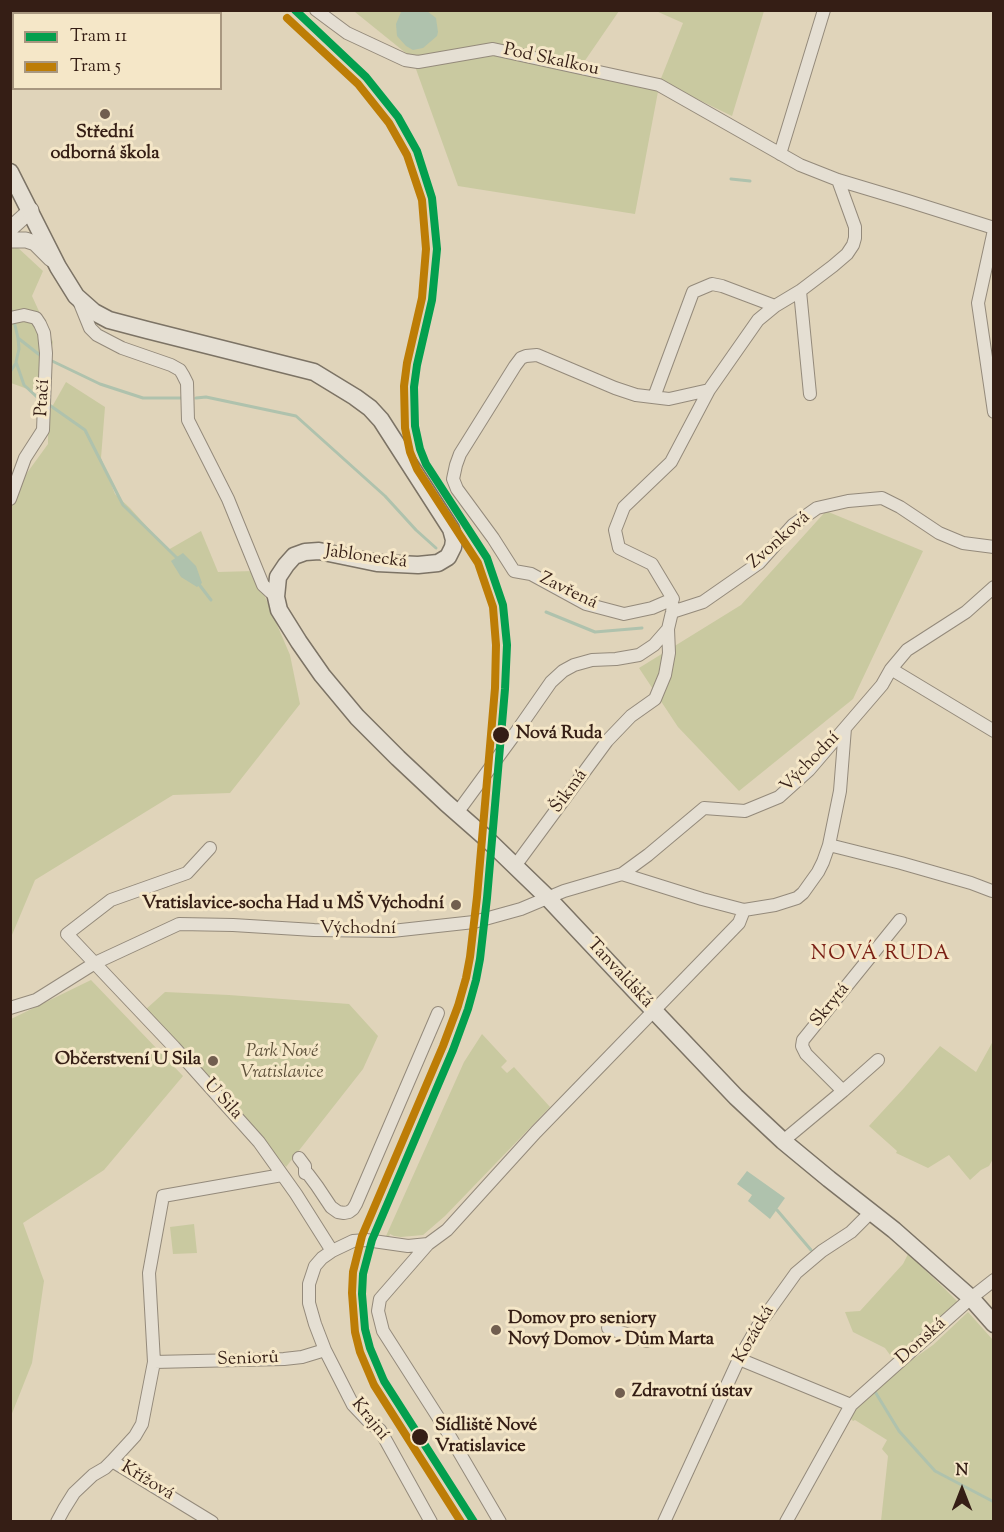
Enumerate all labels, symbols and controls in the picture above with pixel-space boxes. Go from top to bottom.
legend [12,12,222,90]
text: Tram 11 [70,24,127,50]
street label: Pod Skalkou [501,40,601,82]
text: Tram 5 [70,54,121,80]
marker: Střední odborná škola [98,107,112,121]
place label: Střední odborná škola [51,123,159,166]
street label: Ptačí [32,379,56,417]
street label: Zvonková [745,508,815,574]
street label: Jablonecká [324,542,408,574]
street label: Zavřená [536,569,600,615]
place label: Nová Ruda [516,724,602,746]
marker: Nová Ruda [491,725,511,745]
street label: Východní [777,728,845,798]
street label: Šikmá [547,766,593,818]
place label: Vratislavice-socha Had u MŠ Východní [142,894,444,916]
marker: Vratislavice-socha Had u MŠ Východní [449,898,463,912]
street label: Východní [320,919,396,941]
street label: Tanvaldská [581,935,657,1013]
district label: NOVÁ RUDA [811,944,951,968]
street label: Skrytá [807,980,855,1032]
park label: Park Nové Vratislavice [240,1042,324,1084]
place label: Občerstvení U Sila [55,1050,201,1072]
marker: Občerstvení U Sila [206,1054,220,1068]
street label: U Sila [198,1075,246,1125]
street label: Kozácká [730,1302,780,1368]
place label: Domov pro seniory Nový Domov - Dům Marta [508,1309,714,1352]
street label: Donská [893,1314,951,1370]
marker: Domov pro seniory Nový Domov - Dům Marta [489,1323,503,1337]
street label: Seniorů [217,1348,279,1372]
place label: Zdravotní ústav [632,1382,752,1404]
marker: Zdravotní ústav [613,1386,627,1400]
street label: Krajní [345,1394,393,1446]
place label: Sídliště Nové Vratislavice [435,1416,537,1458]
marker: Sídliště Nové Vratislavice [410,1427,430,1447]
street label: Křížová [116,1458,178,1506]
north arrow [932,1460,992,1520]
text: N [956,1460,968,1483]

